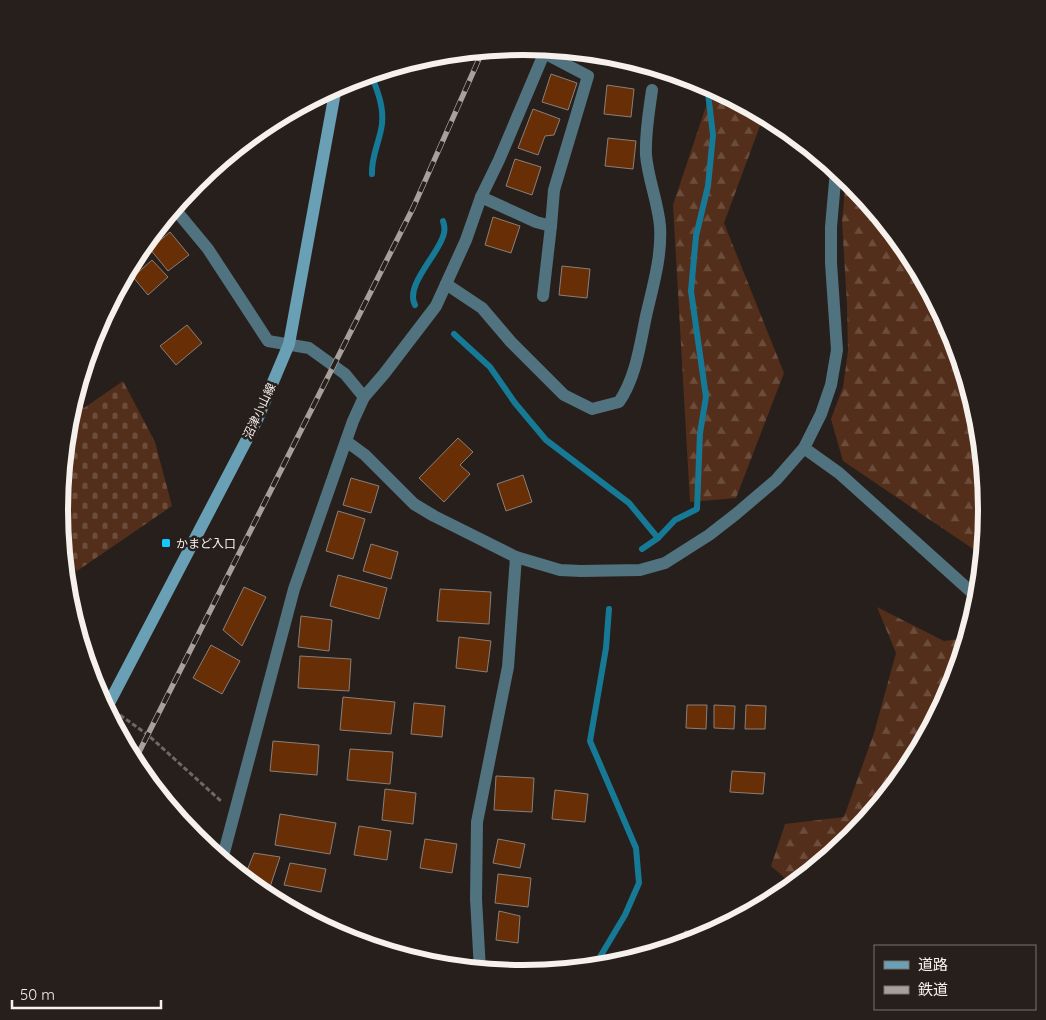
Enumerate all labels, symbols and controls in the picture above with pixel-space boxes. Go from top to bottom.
street label: 沼津小山線 [240,381,278,441]
place label: かまど入口 [176,536,236,551]
marker: かまど入口 [160,537,172,549]
legend [874,945,1036,1010]
text: 道路 [918,955,948,974]
scale bar [12,978,161,1010]
text: 鉄道 [918,980,948,999]
text: 50 m [20,985,55,1004]

